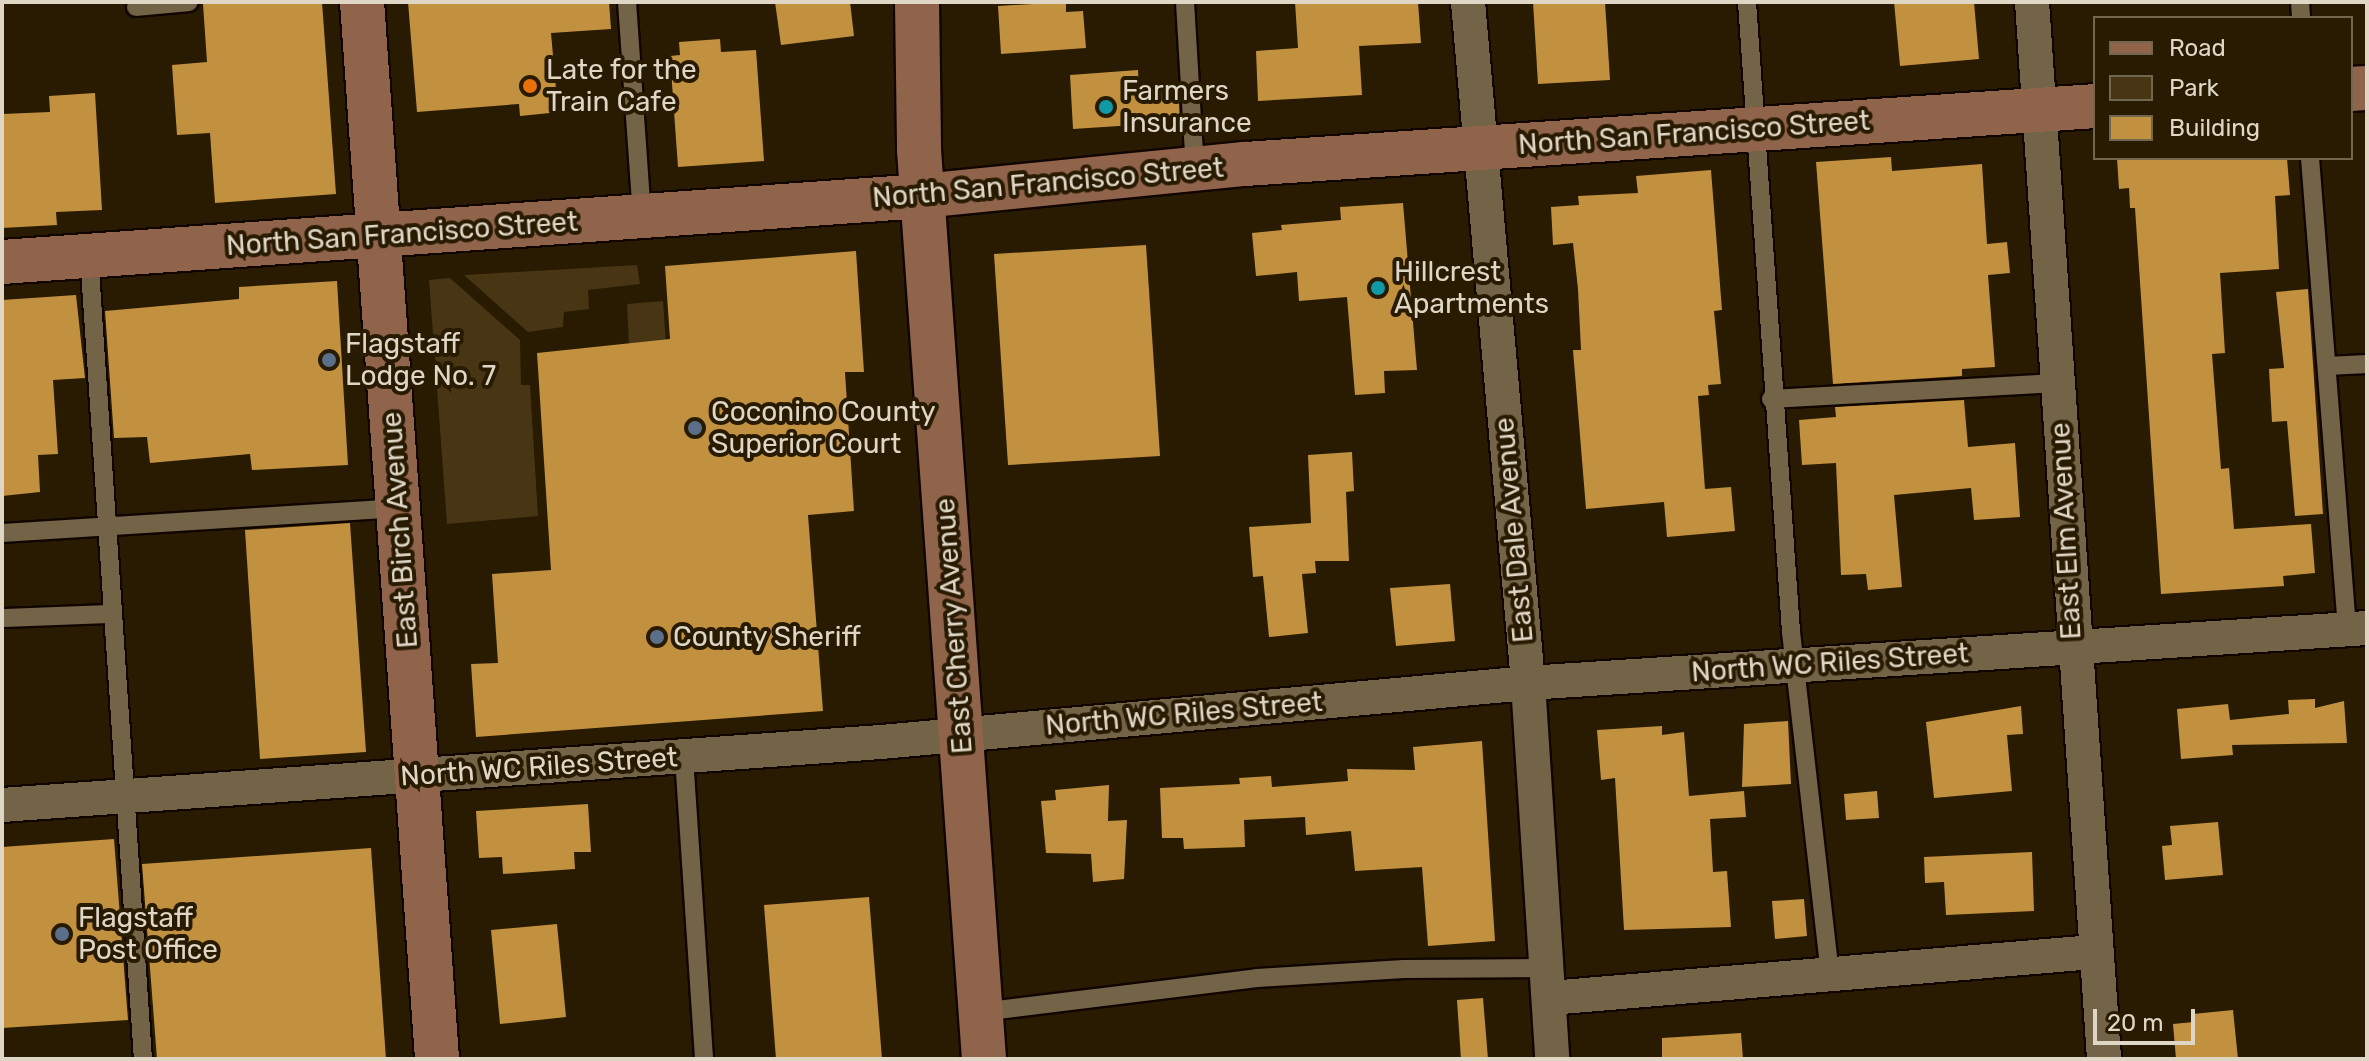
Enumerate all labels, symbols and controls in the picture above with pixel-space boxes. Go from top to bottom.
legend [2093,16,2353,160]
text: Road [2169,34,2226,62]
place label: Late for the Train Cafe [546,53,698,119]
place label: Farmers Insurance [1122,74,1252,140]
text: Park [2169,74,2219,102]
marker: Late for the Train Cafe [521,77,539,95]
marker: Farmers Insurance [1097,98,1115,116]
street label: North San Francisco Street [1517,104,1871,162]
text: Building [2169,114,2260,142]
street label: North San Francisco Street [871,151,1225,215]
street label: North San Francisco Street [225,205,579,263]
place label: Hillcrest Apartments [1394,255,1549,321]
marker: Hillcrest Apartments [1369,279,1387,297]
place label: Flagstaff Lodge No. 7 [345,327,496,393]
marker: Flagstaff Lodge No. 7 [320,351,338,369]
place label: Coconino County Superior Court [711,395,936,461]
street label: East Birch Avenue [375,410,425,650]
street label: East Dale Avenue [1487,416,1541,644]
marker: Coconino County Superior Court [686,419,704,437]
street label: East Elm Avenue [2044,421,2088,641]
street label: East Cherry Avenue [928,496,980,756]
place label: County Sheriff [673,620,862,654]
marker: County Sheriff [648,628,666,646]
street label: North WC Riles Street [1690,637,1970,689]
street label: North WC Riles Street [1044,685,1324,743]
street label: North WC Riles Street [399,741,679,793]
place label: Flagstaff Post Office [78,901,218,967]
marker: Flagstaff Post Office [53,925,71,943]
scale bar [2097,993,2199,1043]
text: 20 m [2107,1009,2164,1037]

